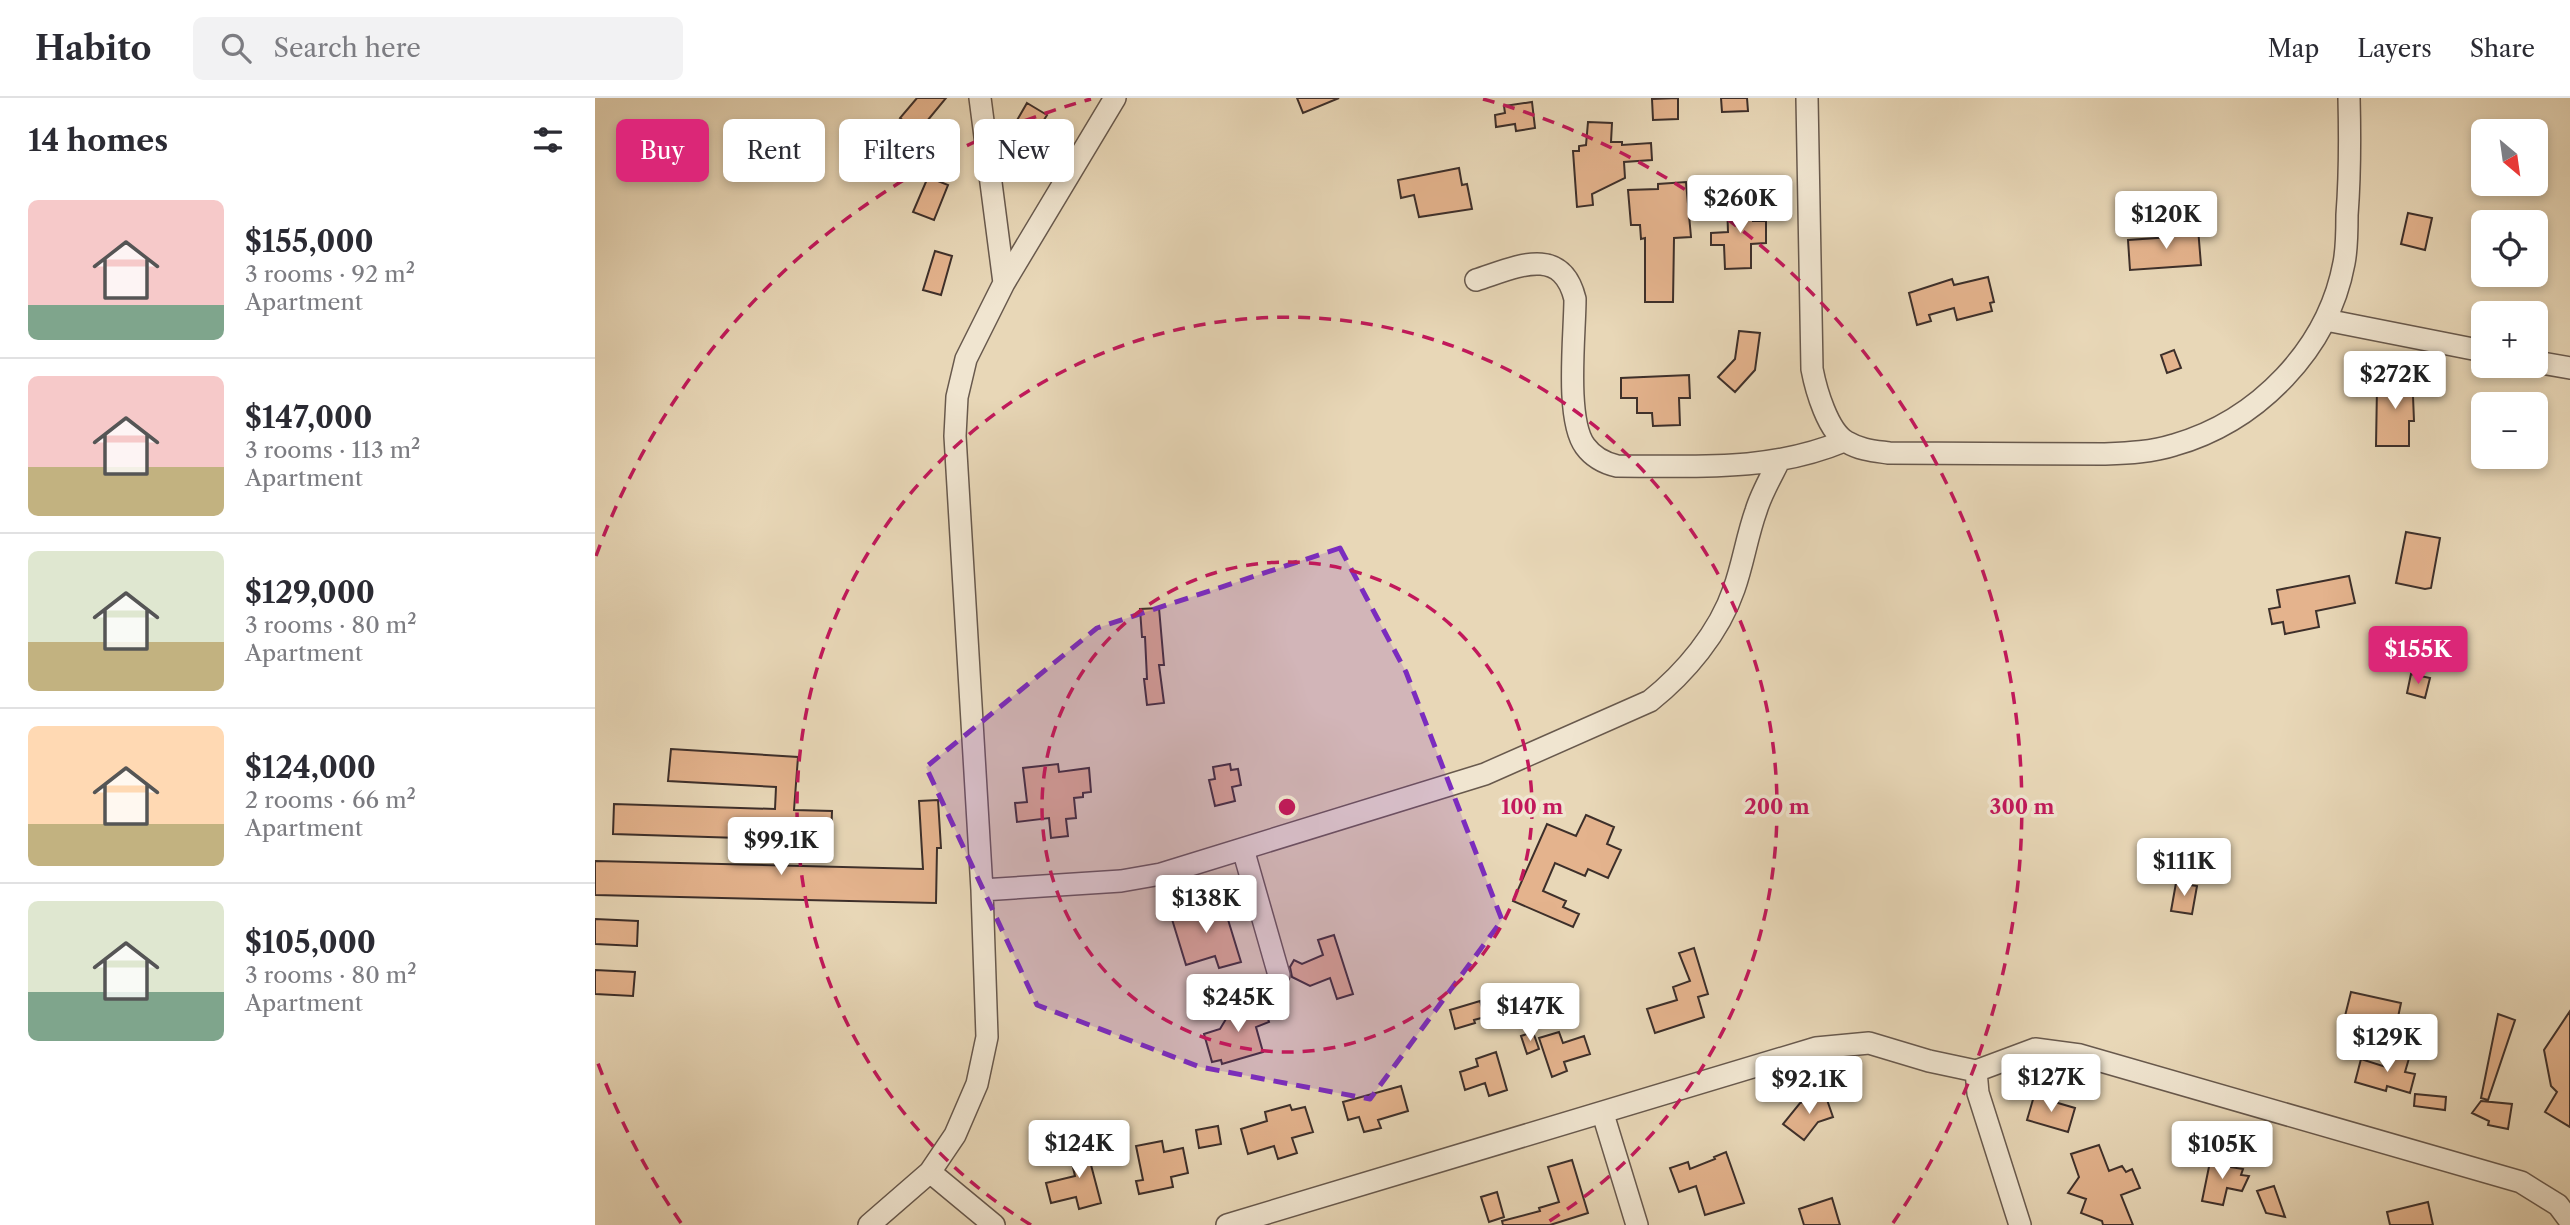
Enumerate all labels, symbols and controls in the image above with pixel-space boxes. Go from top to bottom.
search box [193,17,683,80]
text: Habito [35,28,151,69]
icon: search [217,29,255,67]
text: Search here [273,32,421,64]
text: Map [2268,34,2319,63]
text: Layers [2357,34,2432,63]
text: Share [2470,34,2535,63]
chip: Buy [616,119,709,182]
chip: Rent [723,119,825,182]
chip: Filters [839,119,960,182]
chip: New [974,119,1074,182]
north arrow [2471,119,2548,196]
map controls [2471,119,2548,469]
icon: filters [529,121,567,159]
text: 14 homes [28,122,168,159]
pin: $260K [1691,176,1789,235]
text: $260K [1703,184,1777,212]
pin: $120K [2117,192,2215,251]
text: $120K [2131,200,2201,228]
button: locate [2471,210,2548,287]
text: $155,000 [245,223,374,260]
icon: home [84,228,168,312]
text: 3 rooms · 92 m² [245,260,415,288]
text: Apartment [245,288,363,316]
button: + [2471,301,2548,378]
pin: $272K [2346,352,2444,411]
text: $272K [2360,360,2430,388]
button: − [2471,392,2548,469]
text: $147,000 [245,399,372,436]
icon: home [84,404,168,488]
text: 3 rooms · 113 m² [245,436,421,464]
text: Apartment [245,464,363,492]
text: $129,000 [245,574,375,611]
icon: home [84,579,168,663]
text: 3 rooms · 80 m² [245,611,417,639]
pin: $155K [2369,626,2467,686]
text: $155K [2385,635,2451,663]
text: Apartment [245,639,363,667]
text: $124,000 [245,749,376,786]
icon: home [84,754,168,838]
text: 2 rooms · 66 m² [245,786,416,814]
text: 100 m [1501,794,1563,819]
text: 200 m [1744,794,1810,819]
text: 300 m [1990,794,2054,819]
centre of rings [1275,795,1299,819]
text: Apartment [245,814,363,842]
pin: $99.1K [724,818,838,877]
text: $99.1K [744,826,818,854]
pin: $111K [2135,838,2233,898]
text: $111K [2153,847,2215,875]
pin: $138K [1157,876,1255,935]
text: $138K [1172,884,1240,912]
text: $105,000 [245,924,376,961]
icon: home [84,929,168,1013]
text: 3 rooms · 80 m² [245,961,417,989]
pin: $245K [1189,974,1287,1034]
text: $245K [1202,983,1274,1011]
pin: $147K [1481,984,1579,1043]
text: Apartment [245,989,363,1017]
text: $147K [1496,992,1564,1020]
pin: $129K [2338,1014,2436,1074]
text: $129K [2353,1023,2421,1051]
pin: $127K [2002,1054,2100,1114]
pin: $92.1K [1752,1056,1866,1116]
text: $127K [2017,1063,2085,1091]
text: $92.1K [1771,1065,1847,1093]
pin: $124K [1030,1121,1128,1180]
pin: $105K [2173,1122,2271,1181]
text: $124K [1045,1129,1113,1157]
text: $105K [2188,1130,2256,1158]

